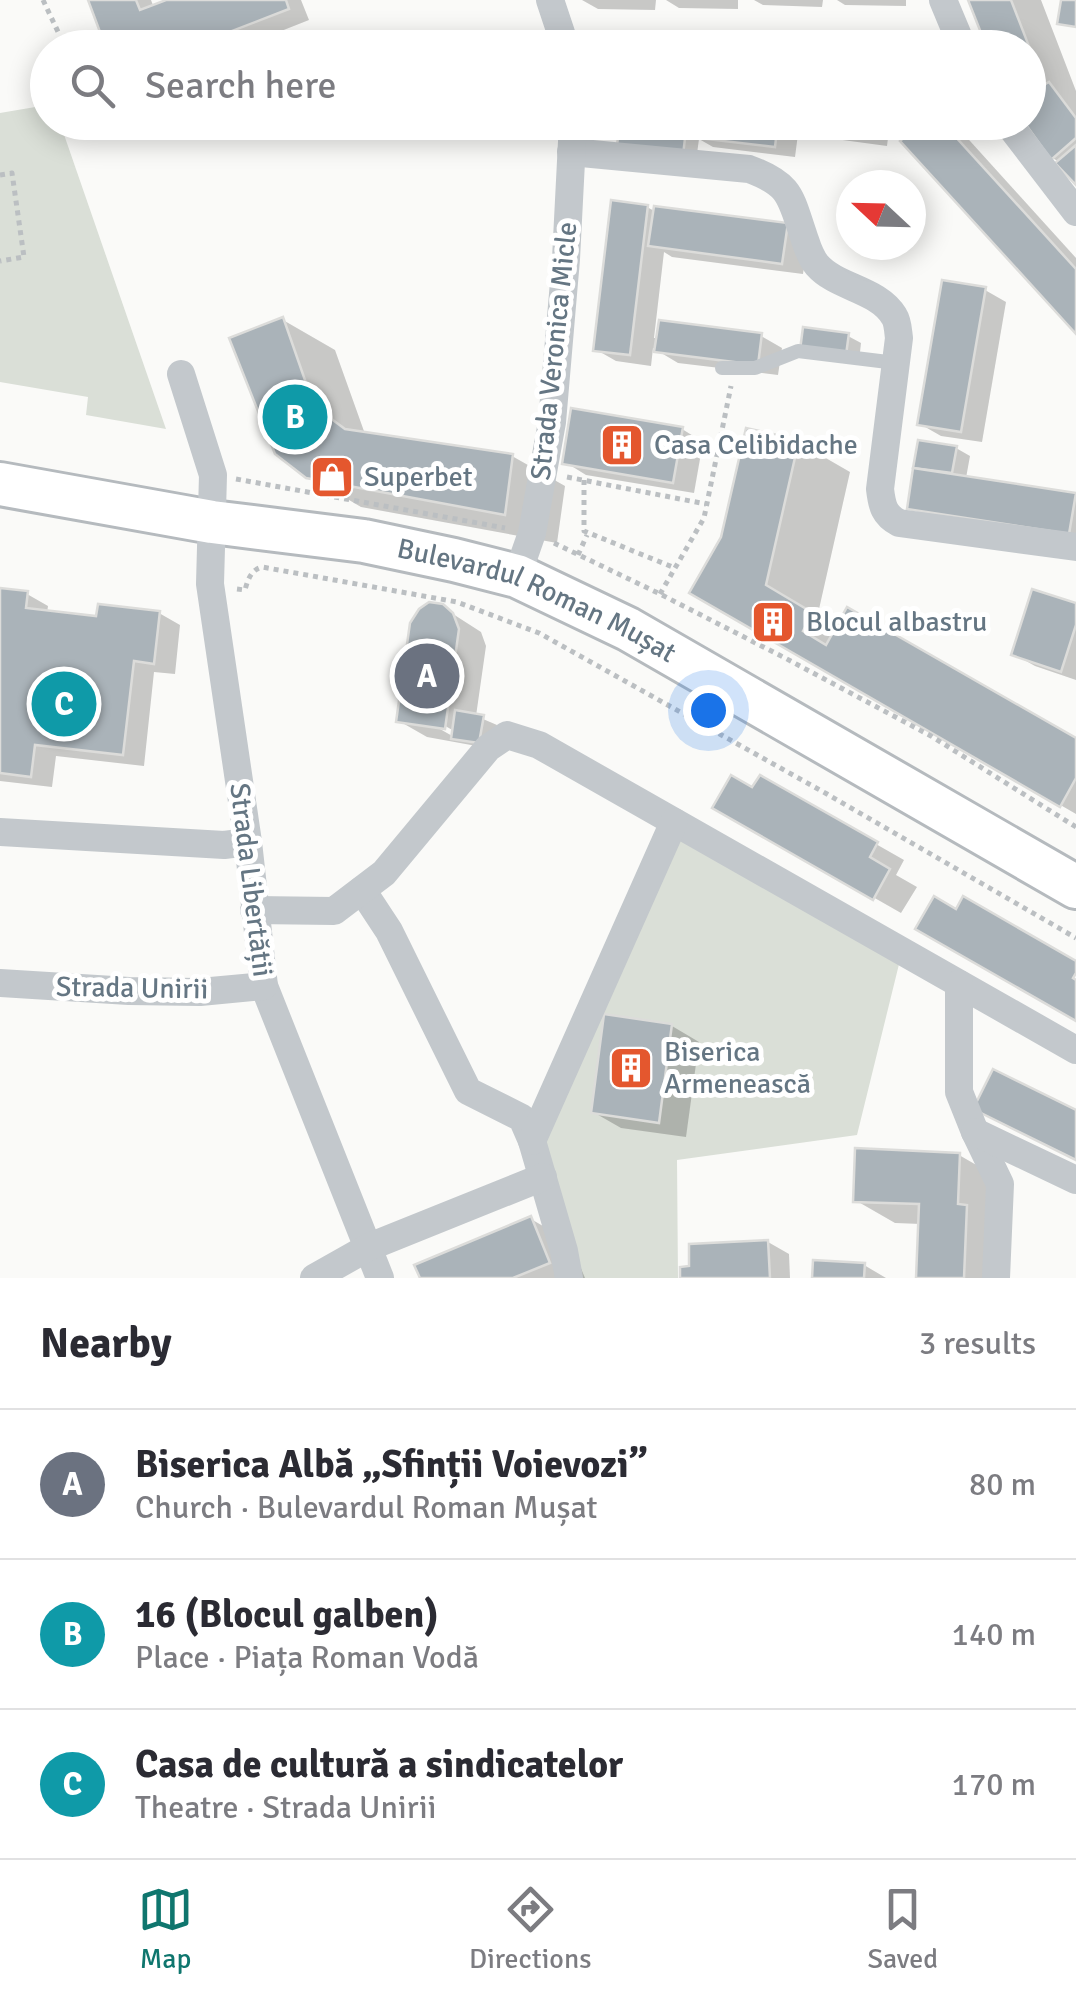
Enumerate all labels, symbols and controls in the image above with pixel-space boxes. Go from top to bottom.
search box [30,30,1046,140]
icon: search [65,58,120,113]
text: Search here [145,62,337,109]
north arrow [836,170,926,260]
street label: Strada Veronica Micle [524,220,584,482]
pin: B [262,380,328,454]
building icon: Casa Celibidache [599,422,645,468]
place label: Casa Celibidache [654,428,858,462]
shop icon: Superbet [309,454,355,500]
place label: Superbet [364,460,473,494]
street label: Bulevardul Roman Mușat [394,531,682,670]
building icon: Blocul albastru [750,599,796,645]
place label: Blocul albastru [806,605,987,639]
pin: A [394,638,460,714]
pin: C [32,666,96,742]
your location [683,685,734,736]
street label: Strada Libertății [222,781,280,979]
street label: Strada Unirii [56,970,208,1006]
place label: Biserica Armenească [664,1035,811,1101]
building icon: Biserica Armenească [608,1045,654,1091]
text: Nearby [40,1318,172,1369]
text: 3 results [919,1324,1036,1363]
text: Biserica Albă „Sfinții Voievozi” [135,1441,648,1488]
text: A [62,1465,83,1504]
text: 80 m [969,1465,1036,1504]
text: Church · Bulevardul Roman Mușat [135,1488,598,1527]
text: 16 (Blocul galben) [135,1591,439,1638]
text: B [63,1615,82,1654]
text: 140 m [952,1615,1036,1654]
text: Place · Piața Roman Vodă [135,1638,479,1677]
text: Casa de cultură a sindicatelor [135,1741,623,1788]
text: C [63,1765,82,1804]
text: 170 m [952,1765,1036,1804]
text: Theatre · Strada Unirii [135,1788,436,1827]
tab: Map [138,1882,193,1976]
tab: Directions [469,1882,591,1976]
tab: Saved [867,1882,938,1976]

